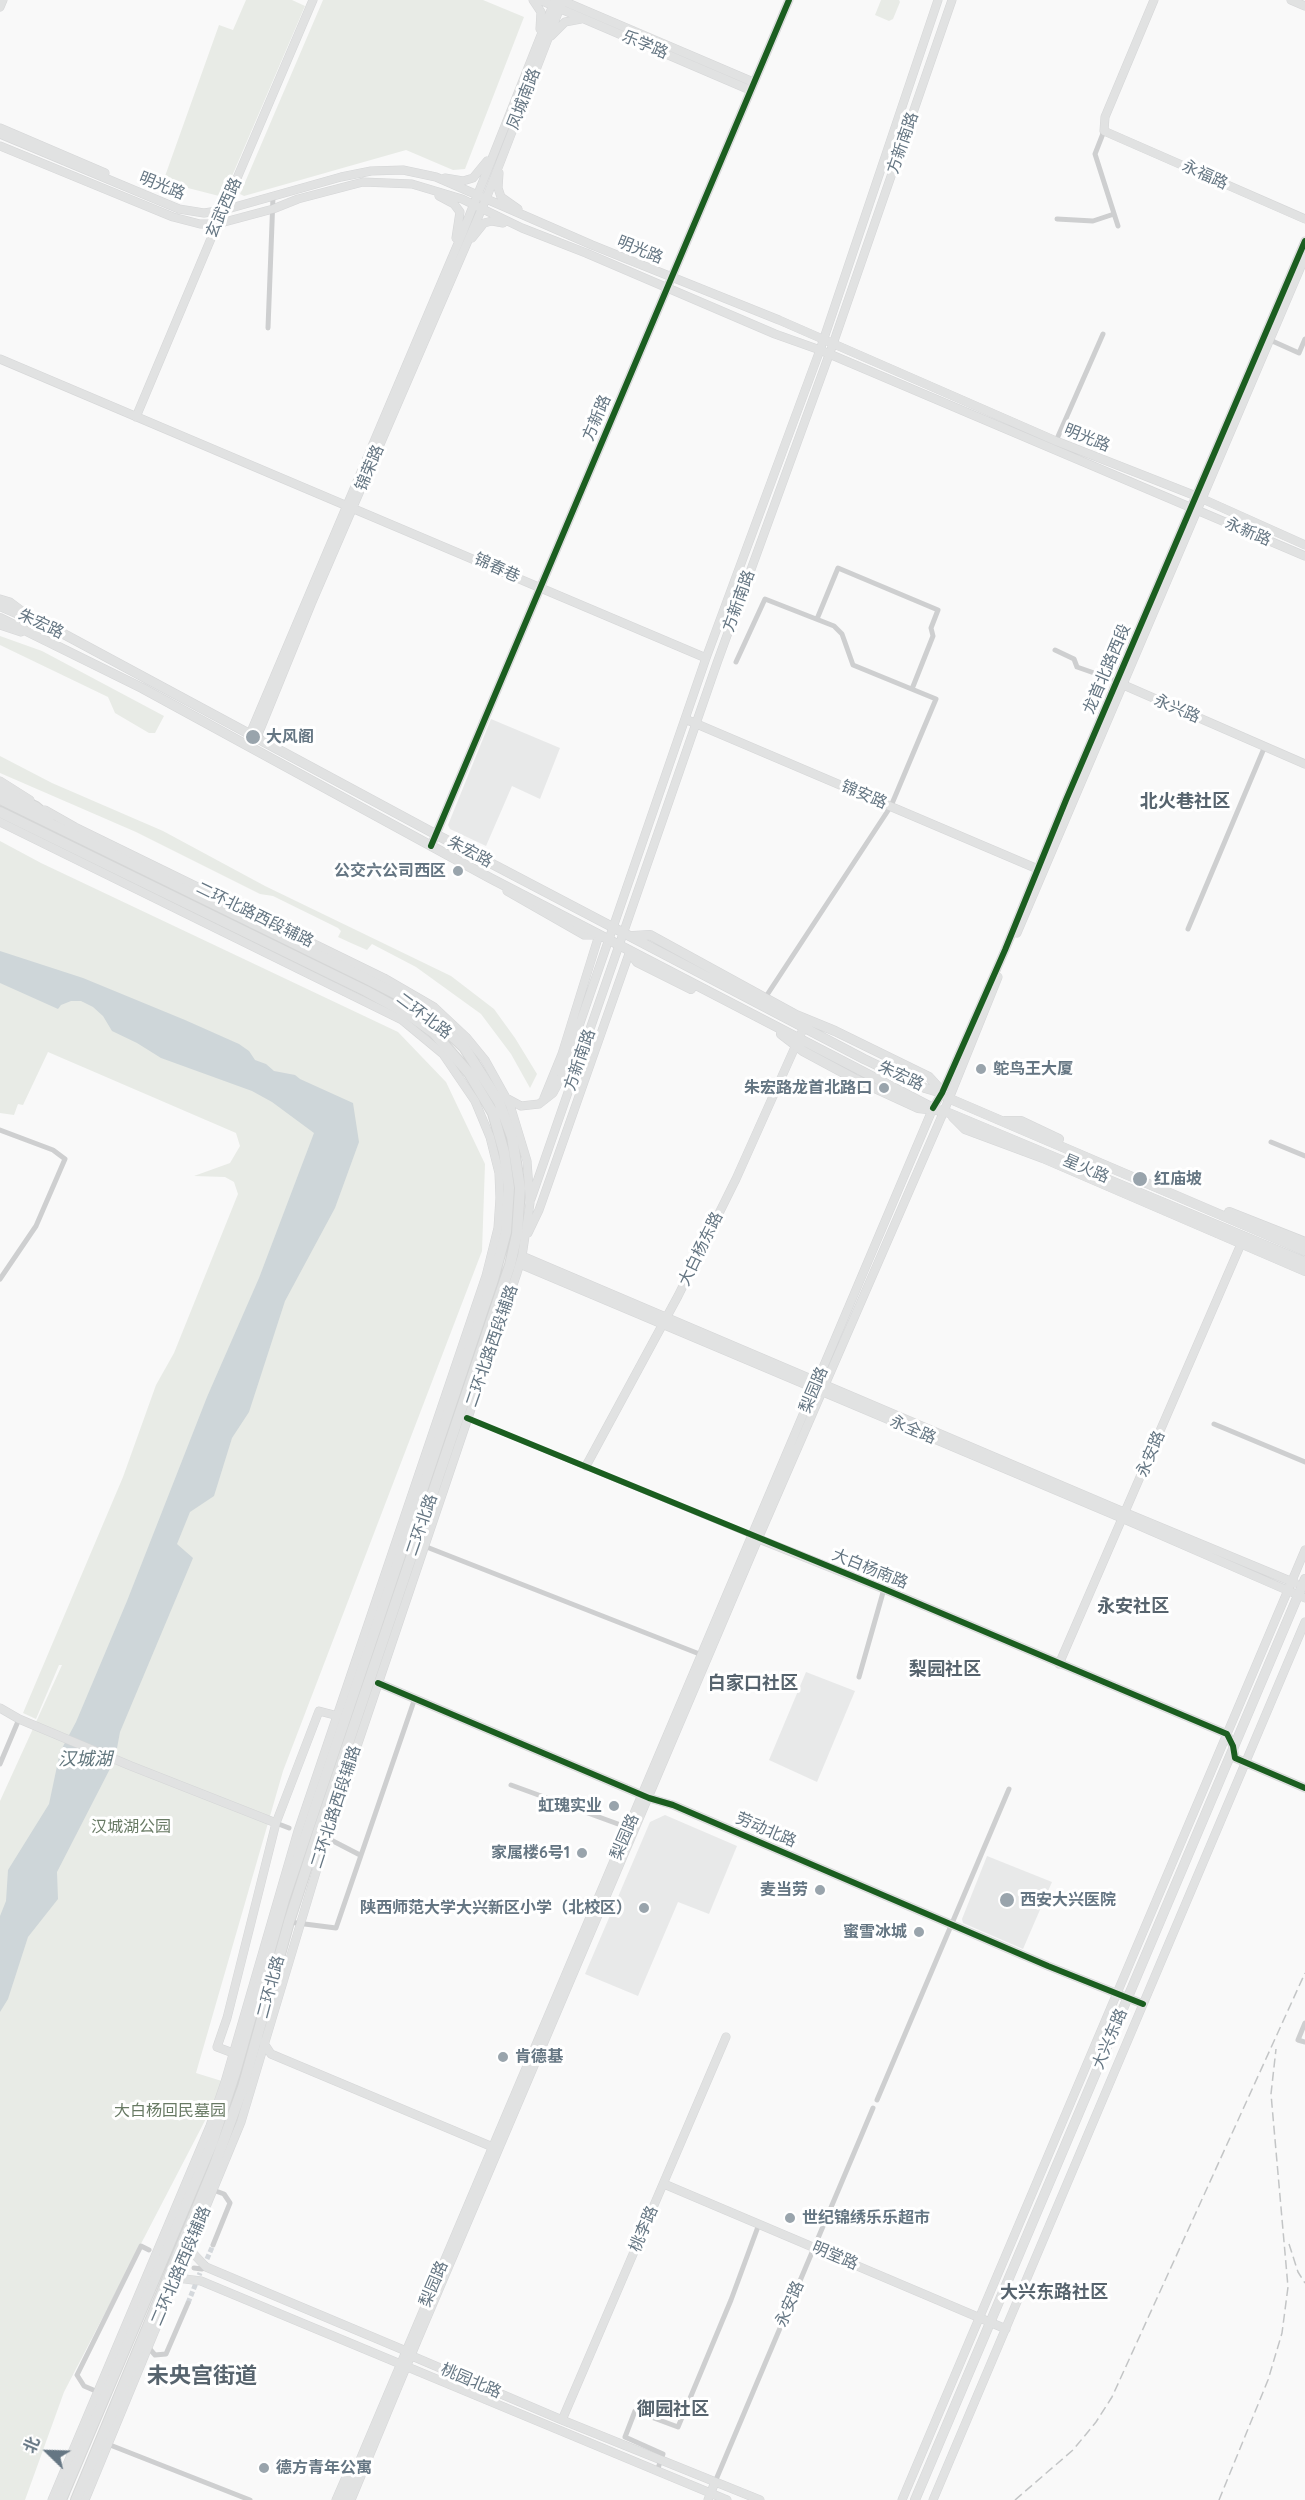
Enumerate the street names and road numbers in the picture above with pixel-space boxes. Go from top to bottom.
street label: 乐学路 [619,27,671,63]
street label: 凤城南路 [504,66,544,132]
street label: 方新南路 [884,110,922,176]
street label: 永福路 [1179,156,1231,194]
street label: 明光路 [136,168,188,204]
street label: 玄武西路 [202,175,246,241]
street label: 明光路 [614,232,666,268]
street label: 方新路 [579,392,615,444]
street label: 明光路 [1061,420,1113,456]
street label: 锦荣路 [352,442,388,494]
street label: 永新路 [1222,514,1274,550]
street label: 锦春巷 [471,549,523,587]
street label: 方新南路 [719,568,759,634]
street label: 朱宏路 [15,605,67,643]
street label: 龙首北路西段 [1079,621,1135,717]
street label: 永兴路 [1151,691,1203,727]
street label: 锦安路 [838,777,890,813]
street label: 朱宏路 [444,832,496,872]
street label: 二环北路西段辅路 [193,878,317,952]
street label: 二环北路 [393,989,455,1043]
street label: 方新南路 [561,1027,599,1093]
street label: 朱宏路 [875,1057,927,1095]
street label: 星火路 [1060,1151,1112,1187]
street label: 大白杨东路 [675,1209,727,1289]
street label: 二环北路西段辅路 [462,1282,522,1410]
street label: 梨园路 [796,1364,832,1416]
street label: 永全路 [887,1412,939,1448]
street label: 永安路 [1133,1428,1169,1480]
street label: 二环北路 [403,1492,441,1558]
street label: 大白杨南路 [829,1545,911,1593]
street label: 二环北路西段辅路 [307,1743,365,1871]
street label: 劳动北路 [733,1809,799,1851]
street label: 梨园路 [607,1811,643,1863]
street label: 二环北路 [253,1954,289,2020]
street label: 大兴东路 [1089,2006,1131,2072]
street label: 二环北路西段辅路 [147,2203,215,2329]
street label: 桃李路 [626,2203,662,2255]
street label: 明堂路 [809,2238,861,2274]
street label: 梨园路 [416,2258,452,2310]
street label: 永安路 [772,2278,808,2330]
street label: 桃园北路 [438,2360,504,2402]

